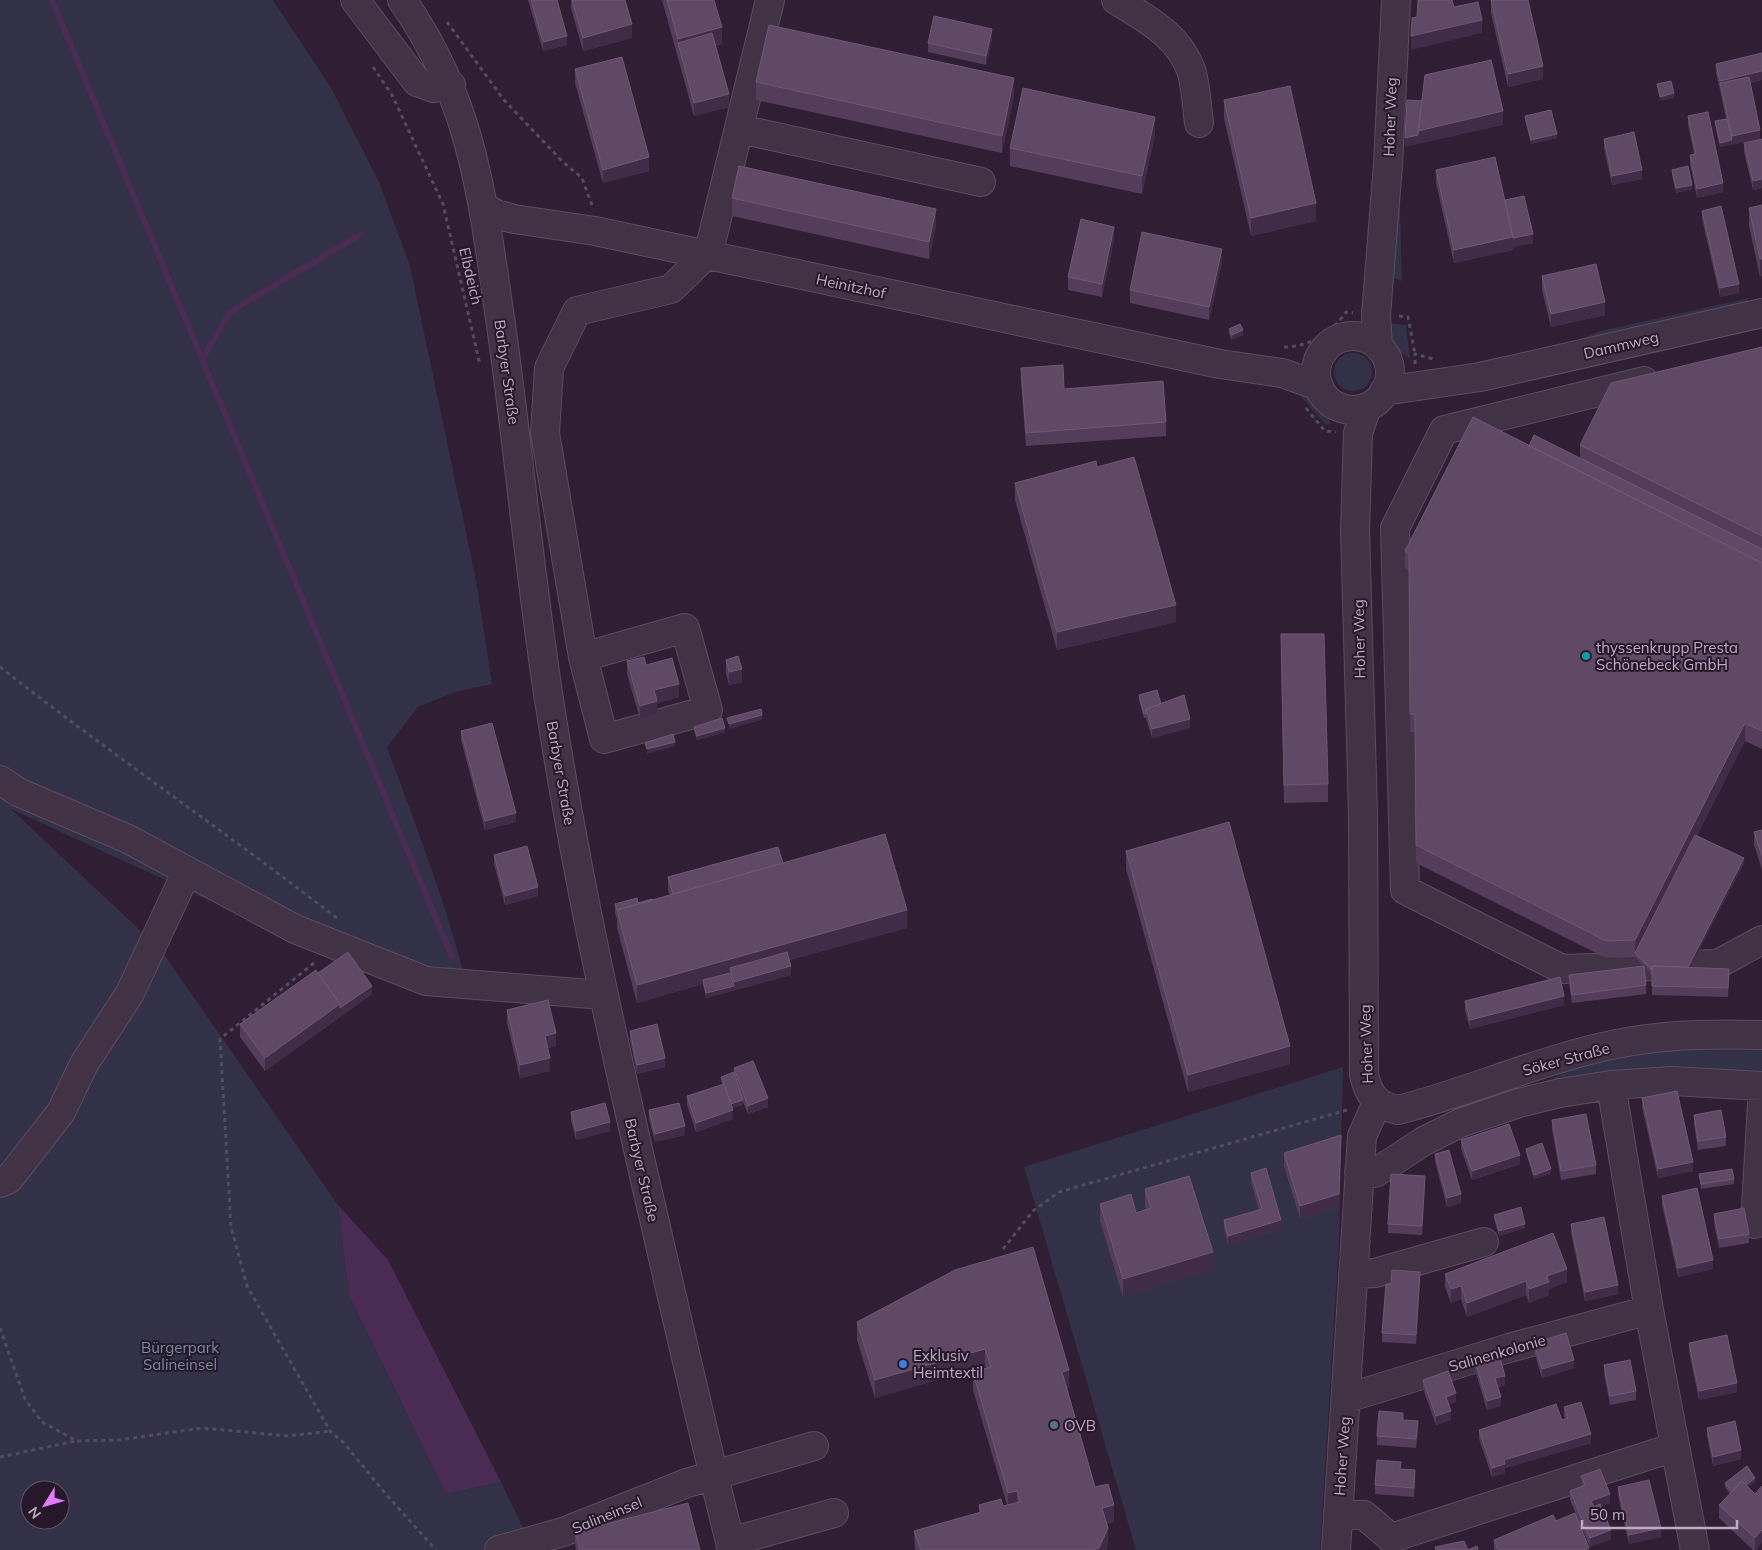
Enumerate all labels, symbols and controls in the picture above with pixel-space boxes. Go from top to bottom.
street label: Hoher Weg [1379,77,1401,157]
street label: Elbdeich [455,245,487,307]
street label: Heinitzhof [814,269,889,303]
street label: Barbyer Straße [490,318,524,426]
street label: Dammweg [1582,327,1660,363]
street label: Hoher Weg [1349,599,1369,679]
place label: thyssenkrupp Presta Schönebeck GmbH [1596,638,1738,674]
marker: thyssenkrupp Presta Schönebeck GmbH [1580,650,1592,662]
street label: Barbyer Straße [542,719,580,827]
street label: Hoher Weg [1355,1004,1377,1084]
street label: Söker Straße [1520,1038,1612,1080]
street label: Barbyer Straße [621,1116,663,1224]
street label: Salinenkolonie [1446,1330,1548,1376]
park label: Bürgerpark Salineinsel [141,1338,219,1374]
place label: Exklusiv Heimtextil [913,1346,983,1382]
marker: Exklusiv Heimtextil [897,1358,909,1370]
place label: OVB [1064,1416,1096,1435]
street label: Hoher Weg [1330,1416,1354,1496]
marker: OVB [1048,1419,1060,1431]
north arrow [20,1480,70,1530]
street label: Salineinsel [569,1492,645,1538]
scale bar [1582,1498,1737,1530]
text: N [24,1503,45,1522]
text: 50 m [1590,1505,1625,1524]

